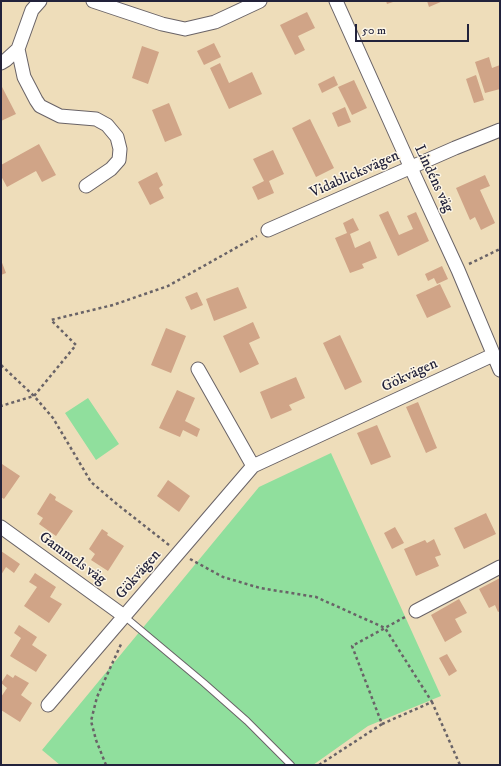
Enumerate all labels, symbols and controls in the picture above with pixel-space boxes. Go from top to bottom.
scale bar [357,16,471,42]
text: 50 m [362,23,386,38]
street label: Lindéns väg [410,142,456,216]
street label: Vidablicksvägen [308,147,402,203]
street label: Gökvägen [379,355,441,397]
street label: Gammels väg [35,529,109,589]
street label: Gökvägen [113,547,165,603]

